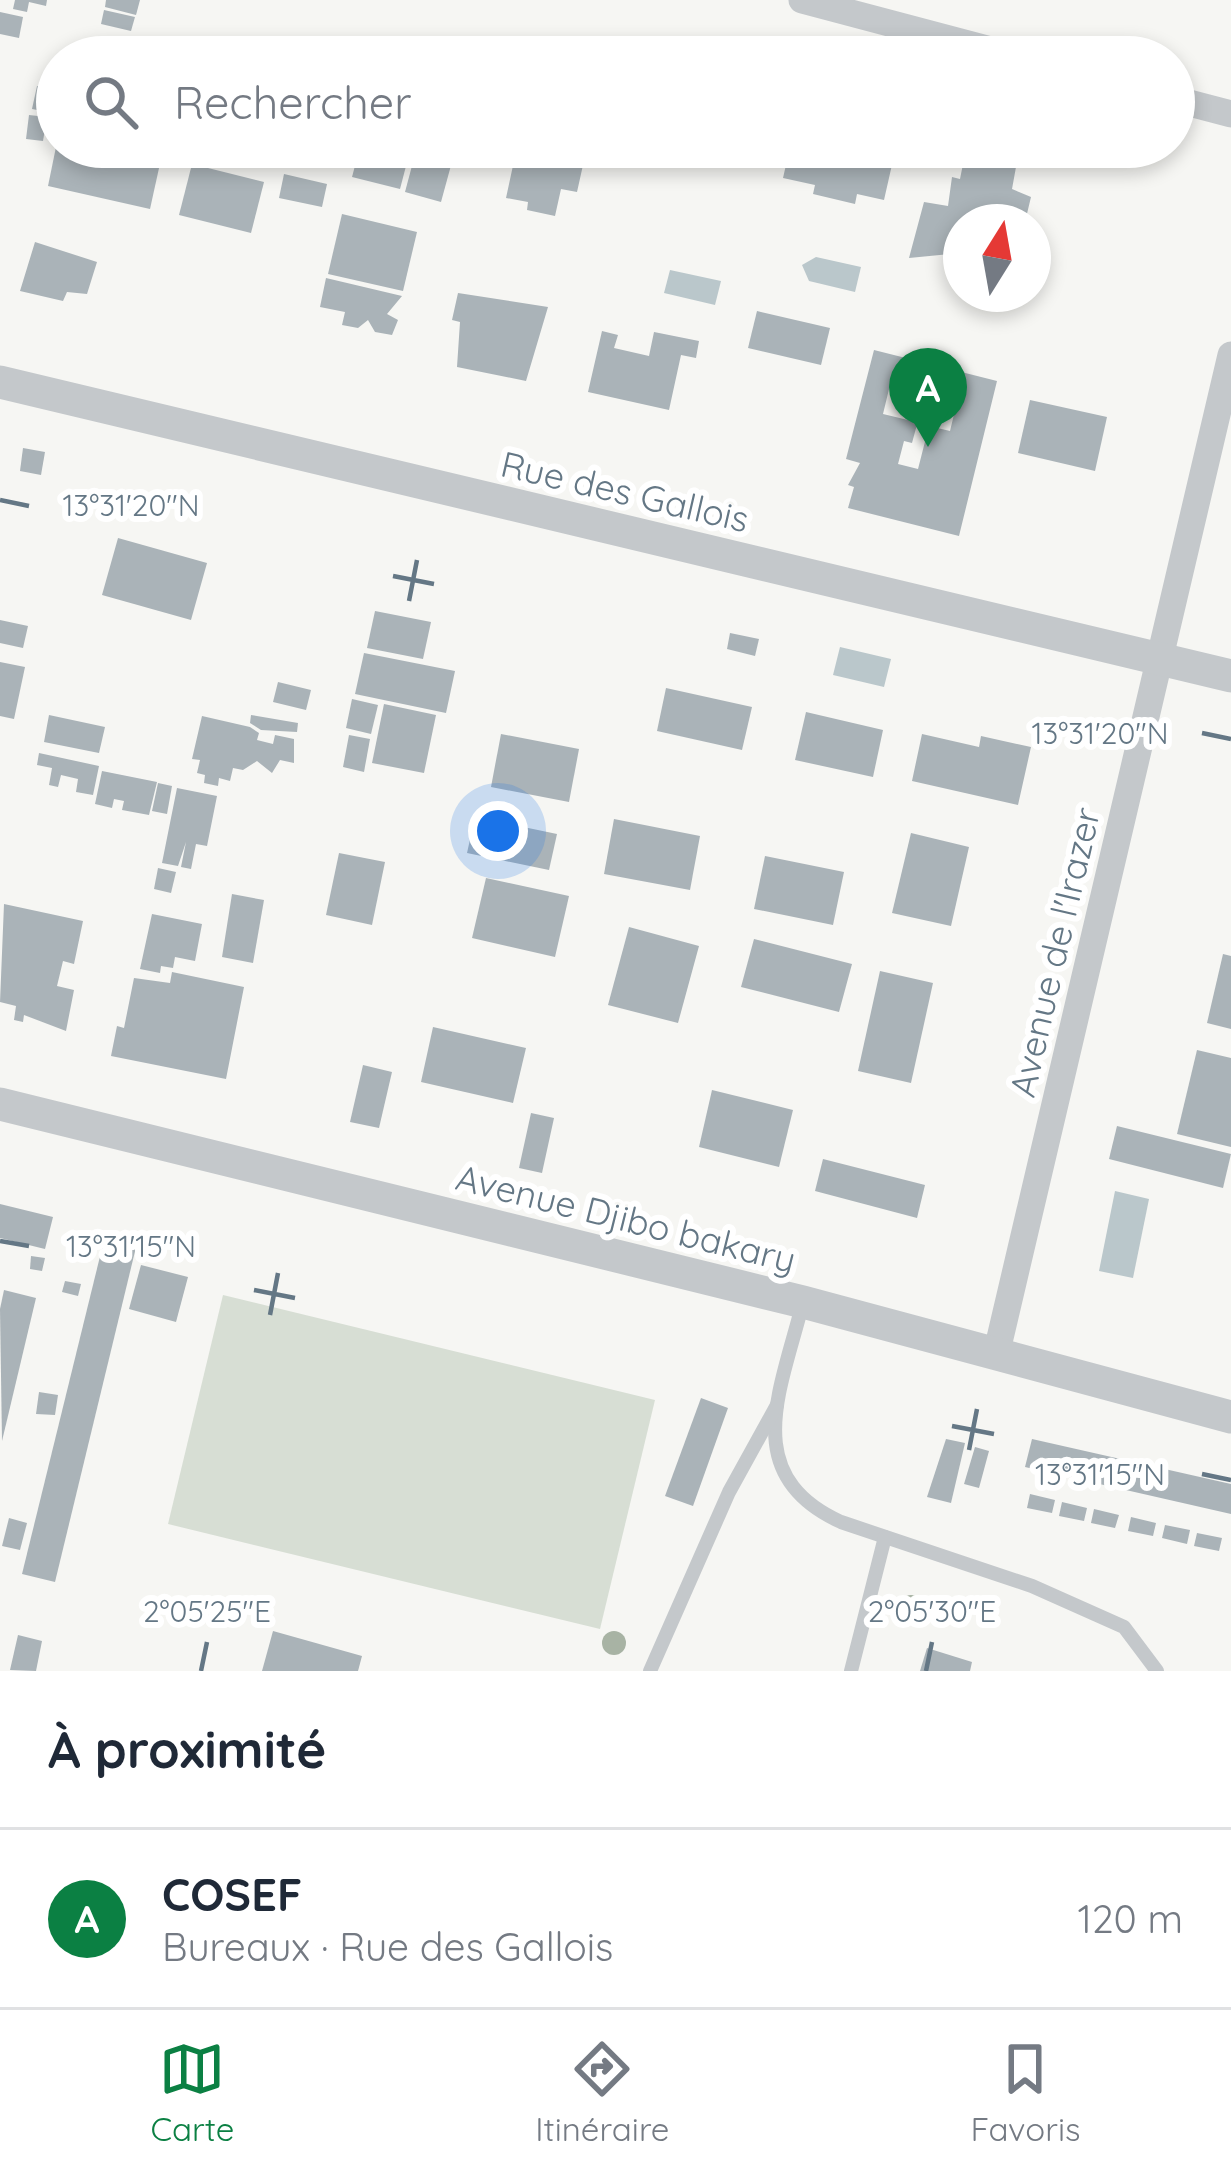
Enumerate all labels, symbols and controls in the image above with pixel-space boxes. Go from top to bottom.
search box [36,36,1195,168]
icon: search [78,69,144,135]
text: Rechercher [174,74,412,130]
north arrow [943,204,1051,312]
pin: A [889,348,967,447]
street label: Rue des Gallois [497,441,753,541]
text: 13°31'20"N [62,486,200,524]
text: 13°31'20"N [1031,714,1169,752]
your location [468,801,528,861]
street label: Avenue de l'Irazer [999,803,1109,1101]
street label: Avenue Djibo bakary [451,1154,801,1282]
text: 13°31'15"N [66,1227,196,1265]
text: 13°31'15"N [1035,1455,1165,1493]
text: 2°05'25"E [143,1592,271,1630]
text: 2°05'30"E [868,1592,996,1630]
text: À proximité [48,1717,326,1781]
text: COSEF [162,1866,302,1922]
text: A [75,1894,99,1943]
text: 120 m [1078,1894,1183,1943]
text: Bureaux · Rue des Gallois [162,1922,613,1971]
tab: Carte [150,2036,234,2149]
tab: Itinéraire [535,2036,670,2149]
tab: Favoris [970,2036,1081,2149]

